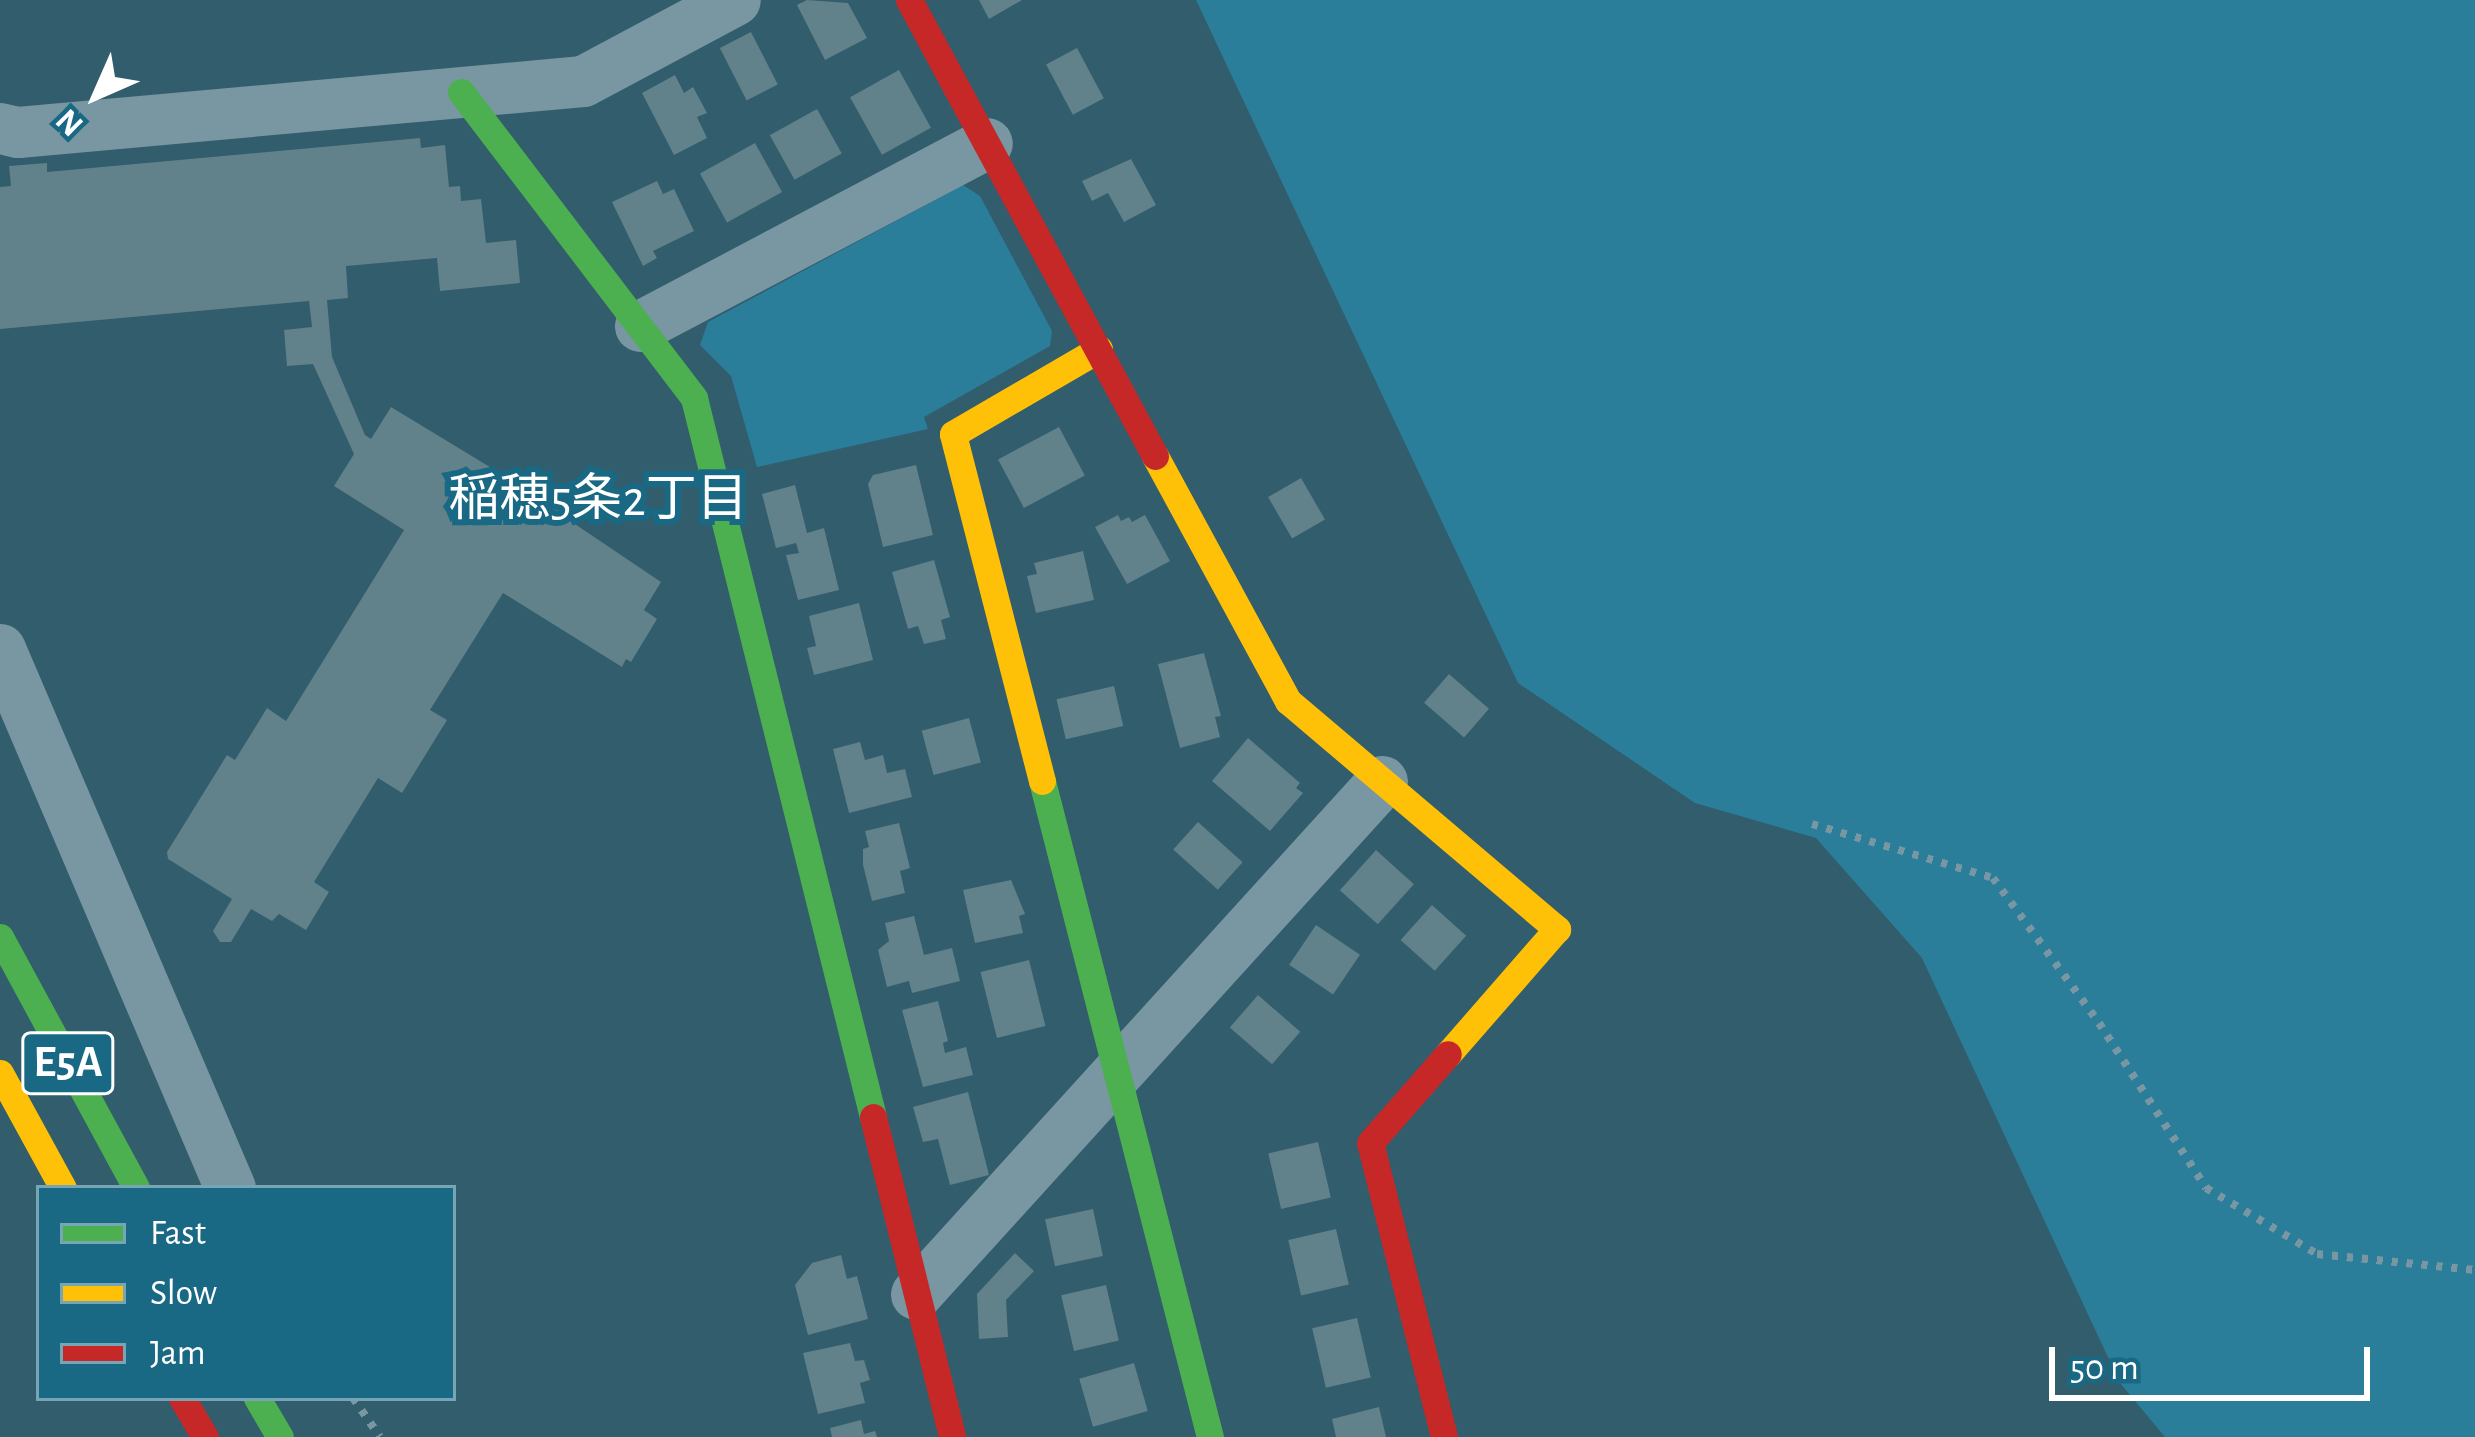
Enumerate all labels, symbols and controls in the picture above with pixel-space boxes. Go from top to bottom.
north arrow [36,36,156,156]
text: N [50,102,90,142]
district label: 稲穂5条2丁目 [448,469,748,531]
road number: E5A [20,1024,116,1102]
legend [36,1185,456,1401]
text: Fast [150,1215,206,1251]
text: Slow [150,1275,217,1311]
scale bar [2055,1323,2376,1397]
text: Jam [150,1335,206,1371]
text: 50 m [2070,1350,2139,1386]

